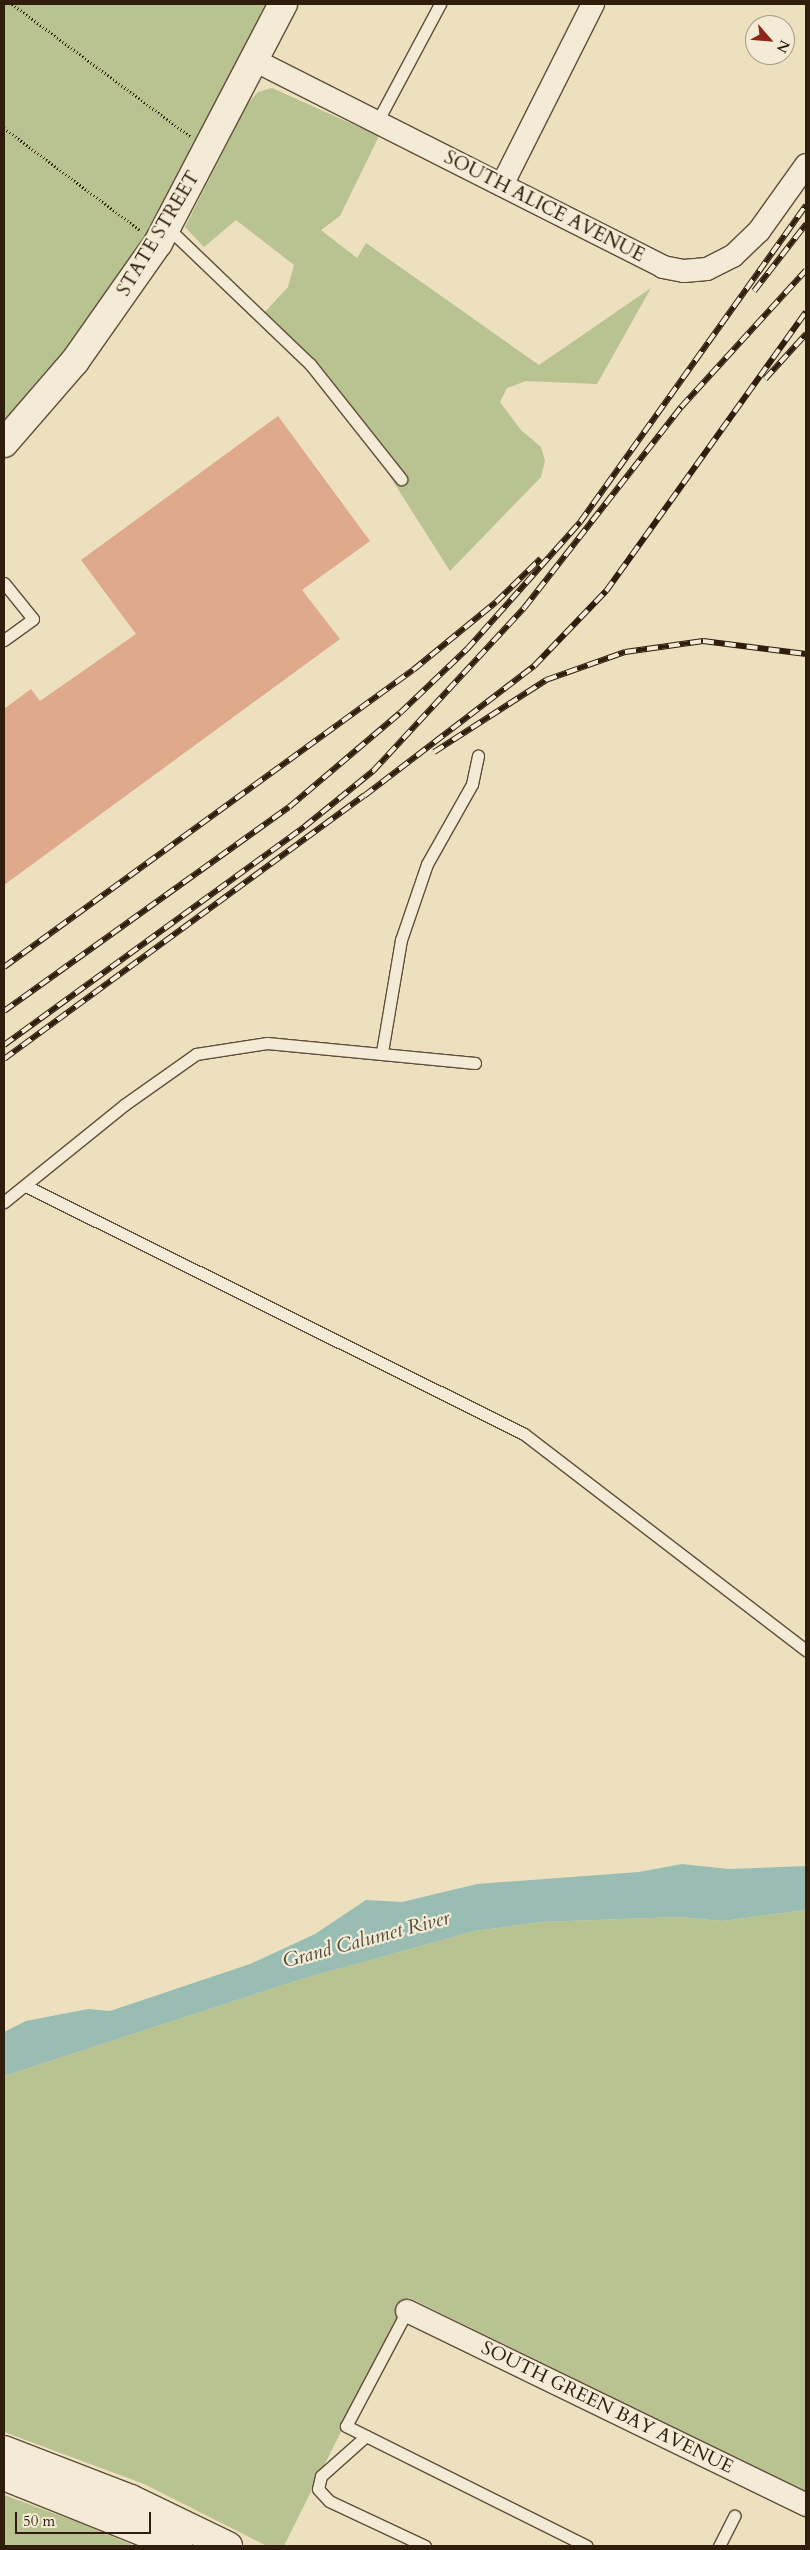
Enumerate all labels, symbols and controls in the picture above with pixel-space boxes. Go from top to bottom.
north arrow [745,15,795,65]
text: N [772,37,794,56]
street label: SOUTH ALICE AVENUE [440,146,648,268]
street label: STATE STREET [113,167,205,301]
water label: Grand Calumet River [280,1905,452,1973]
street label: SOUTH GREEN BAY AVENUE [477,2337,737,2479]
scale bar [18,2502,154,2534]
text: 50 m [23,2511,55,2531]

